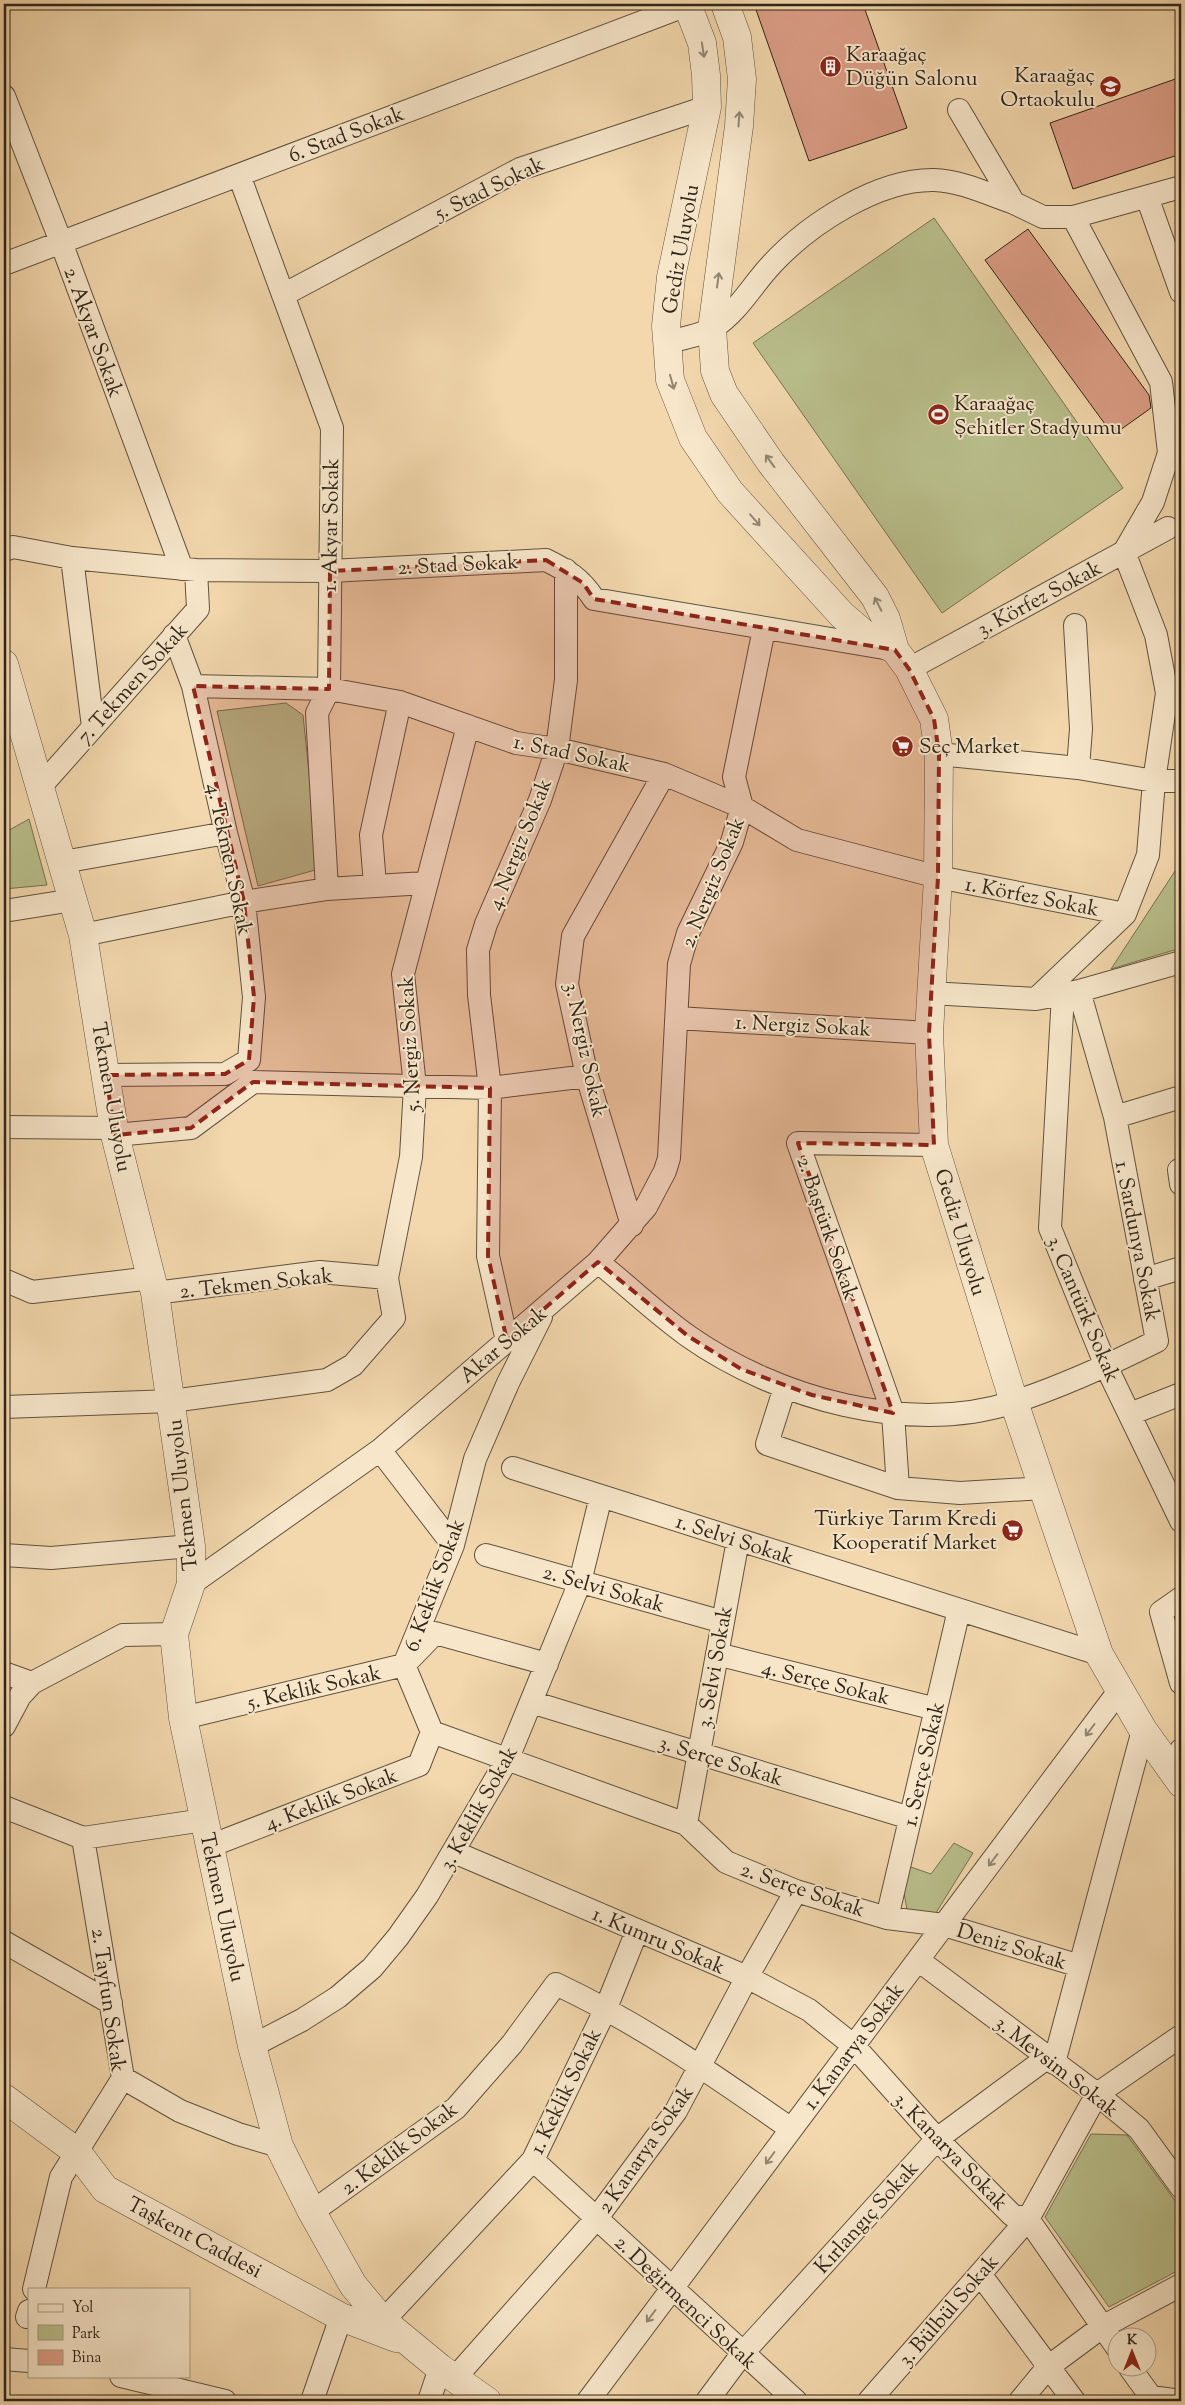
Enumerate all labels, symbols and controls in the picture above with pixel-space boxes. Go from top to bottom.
one-way arrow [698,41,708,57]
place label: Karaağaç Düğün Salonu [846,41,978,95]
building icon: Karaağaç Düğün Salonu [818,54,842,78]
place label: Karaağaç Ortaokulu [1000,62,1095,116]
school or university icon: Karaağaç Ortaokulu [1099,75,1123,99]
street label: 6. Stad Sokak [285,100,409,172]
one-way arrow [735,111,744,127]
street label: 5. Stad Sokak [429,150,550,230]
street label: Gediz Uluyolu [656,182,708,317]
street label: 2. Akyar Sokak [55,263,130,402]
one-way arrow [714,272,724,288]
one-way arrow [667,374,677,390]
place label: Karaağaç Şehitler Stadyumu [954,390,1122,444]
sports icon: Karaağaç Şehitler Stadyumu [926,403,950,427]
one-way arrow [765,454,775,468]
street label: 1. Akyar Sokak [316,457,348,592]
one-way arrow [749,513,760,526]
street label: 2. Stad Sokak [397,548,520,584]
street label: 3. Körfez Sokak [972,554,1108,645]
one-way arrow [873,597,883,612]
street label: 7. Tekmen Sokak [71,617,196,751]
street label: 1. Stad Sokak [510,728,633,782]
place label: Seç Market [919,733,1020,763]
supermarket icon: Seç Market [891,734,915,758]
street label: 4. Nergiz Sokak [481,774,561,915]
street label: 4. Tekmen Sokak [197,781,259,939]
street label: 2. Nergiz Sokak [674,812,754,953]
street label: 1. Körfez Sokak [962,870,1102,926]
street label: 5. Nergiz Sokak [392,975,430,1114]
street label: 3. Nergiz Sokak [555,980,613,1121]
street label: 1. Nergiz Sokak [734,1008,872,1046]
street label: Tekmen Uluyolu [82,1020,138,1175]
street label: 2. Baştürk Sokak [787,1153,865,1305]
street label: 1. Sardunya Sokak [1106,1158,1166,1325]
street label: Gediz Uluyolu [926,1165,993,1300]
street label: 3. Cantürk Sokak [1038,1232,1127,1388]
street label: 2. Tekmen Sokak [178,1262,335,1308]
street label: Akar Sokak [454,1299,555,1391]
street label: Tekmen Uluyolu [161,1418,207,1572]
place label: Türkiye Tarım Kredi Kooperatif Market [814,1505,997,1559]
street label: 1. Selvi Sokak [671,1508,798,1574]
street label: 6. Keklik Sokak [398,1515,474,1656]
supermarket icon: Türkiye Tarım Kredi Kooperatif Market [1001,1518,1025,1542]
street label: 2. Selvi Sokak [539,1558,668,1622]
street label: 3. Selvi Sokak [690,1603,742,1731]
street label: 4. Serçe Sokak [758,1654,893,1714]
street label: 5. Keklik Sokak [244,1659,385,1719]
street label: 1. Serçe Sokak [896,1699,954,1830]
one-way arrow [1085,1723,1095,1737]
street label: 3. Serçe Sokak [655,1729,787,1795]
street label: 3. Keklik Sokak [433,1741,527,1877]
street label: 4. Keklik Sokak [261,1762,403,1840]
street label: Tekmen Uluyolu [191,1830,252,1985]
one-way arrow [987,1853,998,1866]
street label: 2. Serçe Sokak [736,1856,869,1926]
street label: 1. Kumru Sokak [587,1900,730,1984]
street label: Deniz Sokak [953,1917,1071,1979]
street label: 2. Tayfun Sokak [82,1926,132,2075]
street label: 1. Kanarya Sokak [797,1977,913,2117]
street label: 3. Mevsim Sokak [987,2010,1125,2126]
street label: 1. Keklik Sokak [523,2023,610,2160]
street label: 2 Kanarya Sokak [591,2080,702,2220]
street label: 3. Kanarya Sokak [885,2087,1014,2219]
street label: 2. Keklik Sokak [336,2095,465,2203]
one-way arrow [764,2151,775,2164]
street label: Kırlangıç Sokak [808,2155,927,2282]
street label: Taşkent Caddesi [121,2191,267,2287]
street label: 2. Değirmenci Sokak [607,2229,763,2378]
street label: 3. Bülbül Sokak [892,2248,1007,2374]
legend [28,2288,190,2378]
text: Yol [72,2298,94,2319]
one-way arrow [646,2309,656,2323]
text: Park [72,2324,101,2345]
north arrow [1108,2328,1158,2378]
text: K [1127,2331,1138,2351]
text: Bina [72,2348,102,2369]

